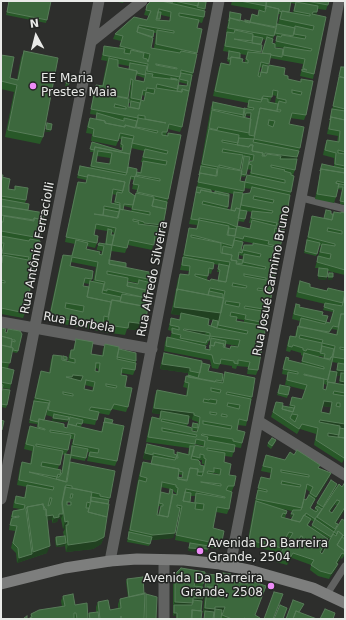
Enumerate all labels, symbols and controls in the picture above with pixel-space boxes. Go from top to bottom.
north arrow [16,16,56,56]
text: N [29,17,40,31]
place label: EE Maria Prestes Maia [41,72,117,100]
marker: EE Maria Prestes Maia [28,81,38,91]
street label: Rua Antônio Ferraciolli [18,181,58,315]
street label: Rua Josué Carmino Bruno [250,205,294,357]
street label: Rua Alfredo Silveira [135,220,171,338]
street label: Rua Borbela [42,310,116,336]
place label: Avenida Da Barreira Grande, 2504 [208,537,328,565]
marker: Avenida Da Barreira Grande, 2504 [195,546,205,556]
place label: Avenida Da Barreira Grande, 2508 [143,572,263,600]
marker: Avenida Da Barreira Grande, 2508 [266,581,276,591]

